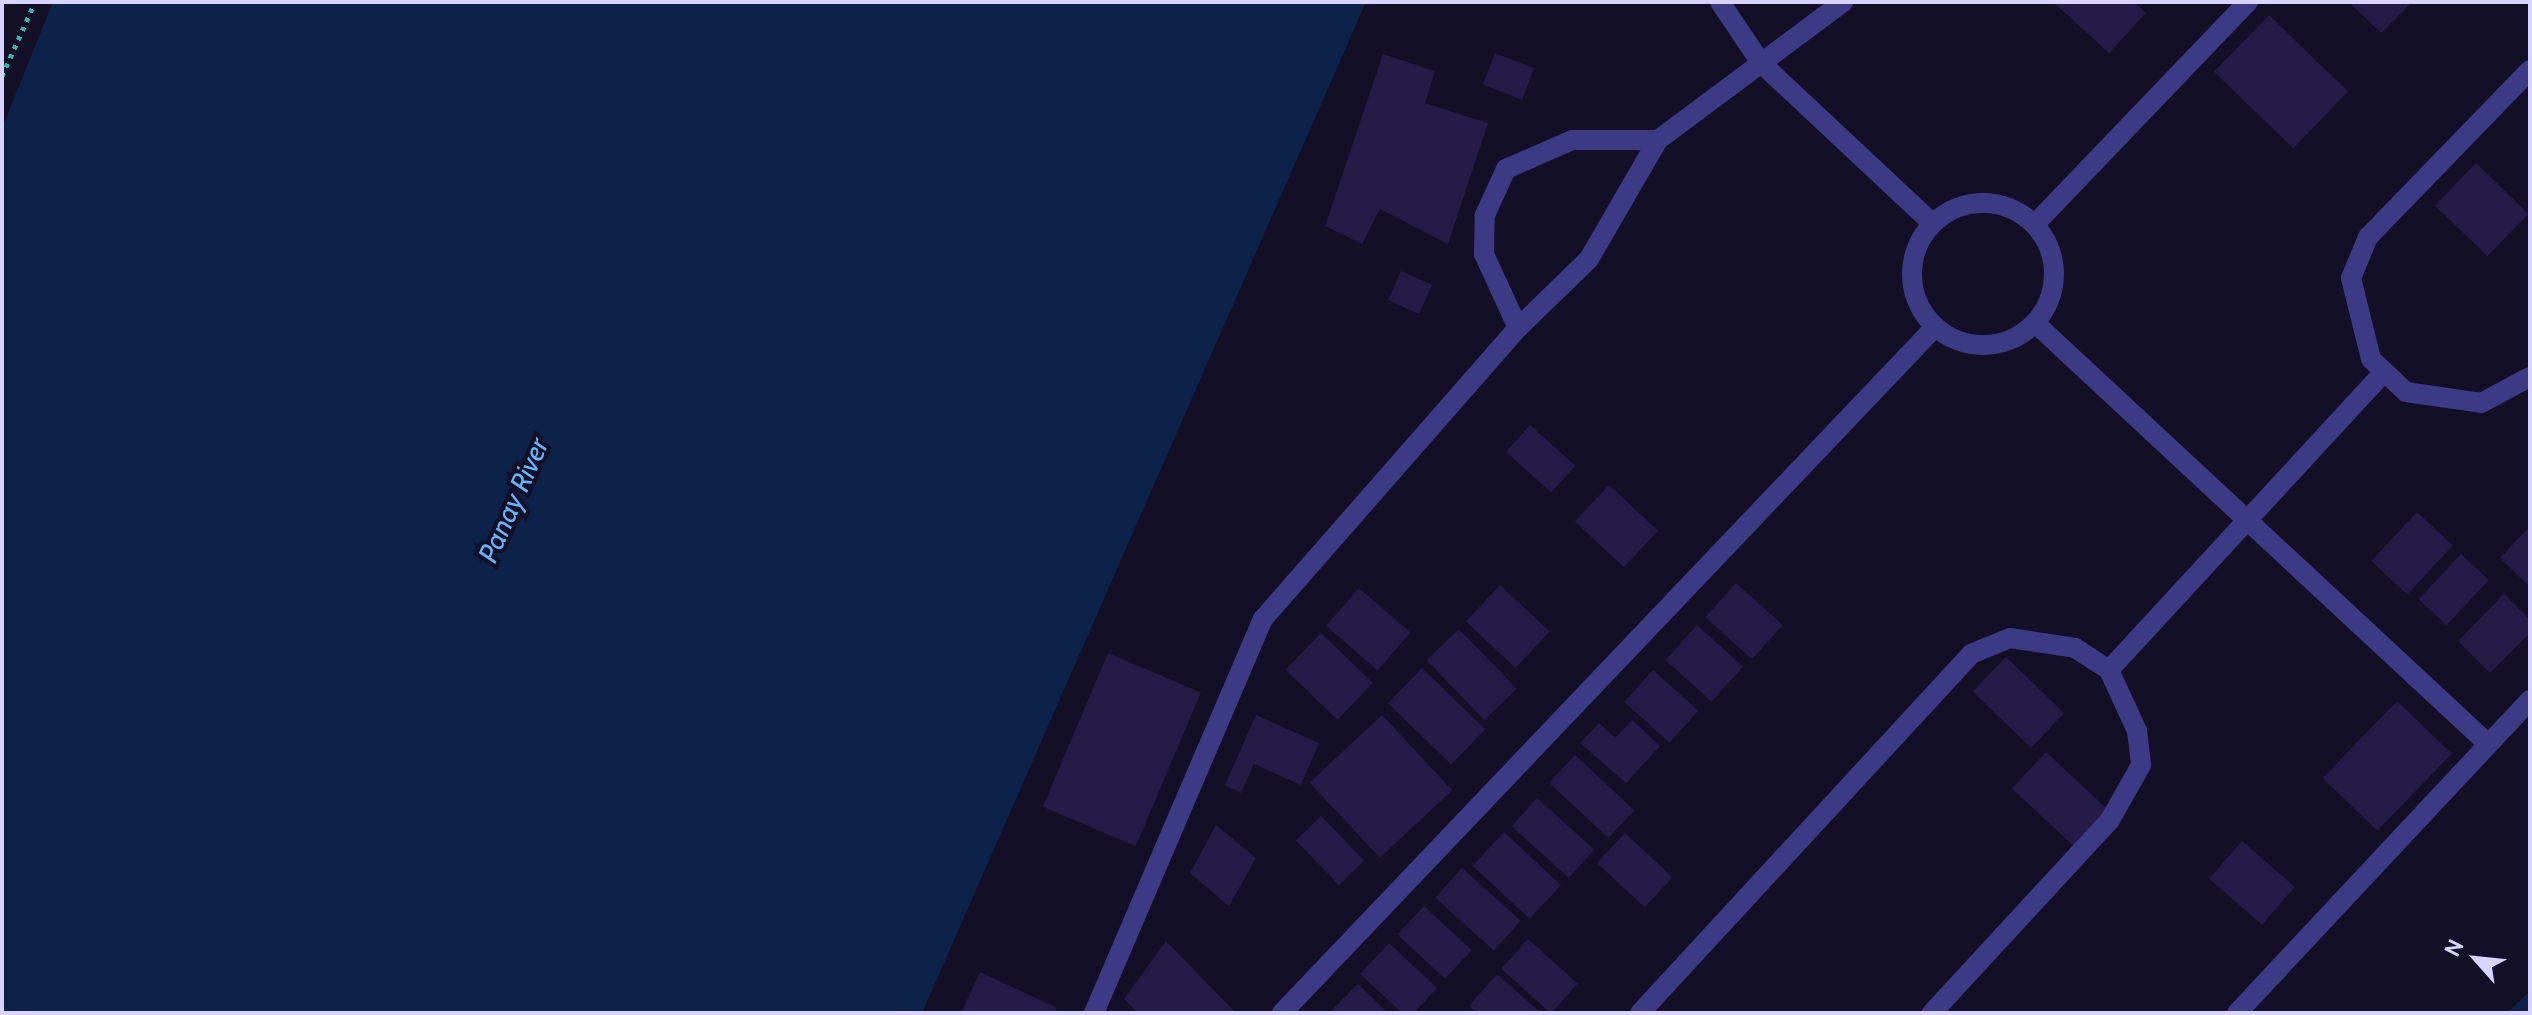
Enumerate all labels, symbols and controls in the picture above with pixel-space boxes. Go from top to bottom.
water label: Panay River [471,432,555,568]
north arrow [2436,919,2516,999]
text: N [2439,935,2470,961]

